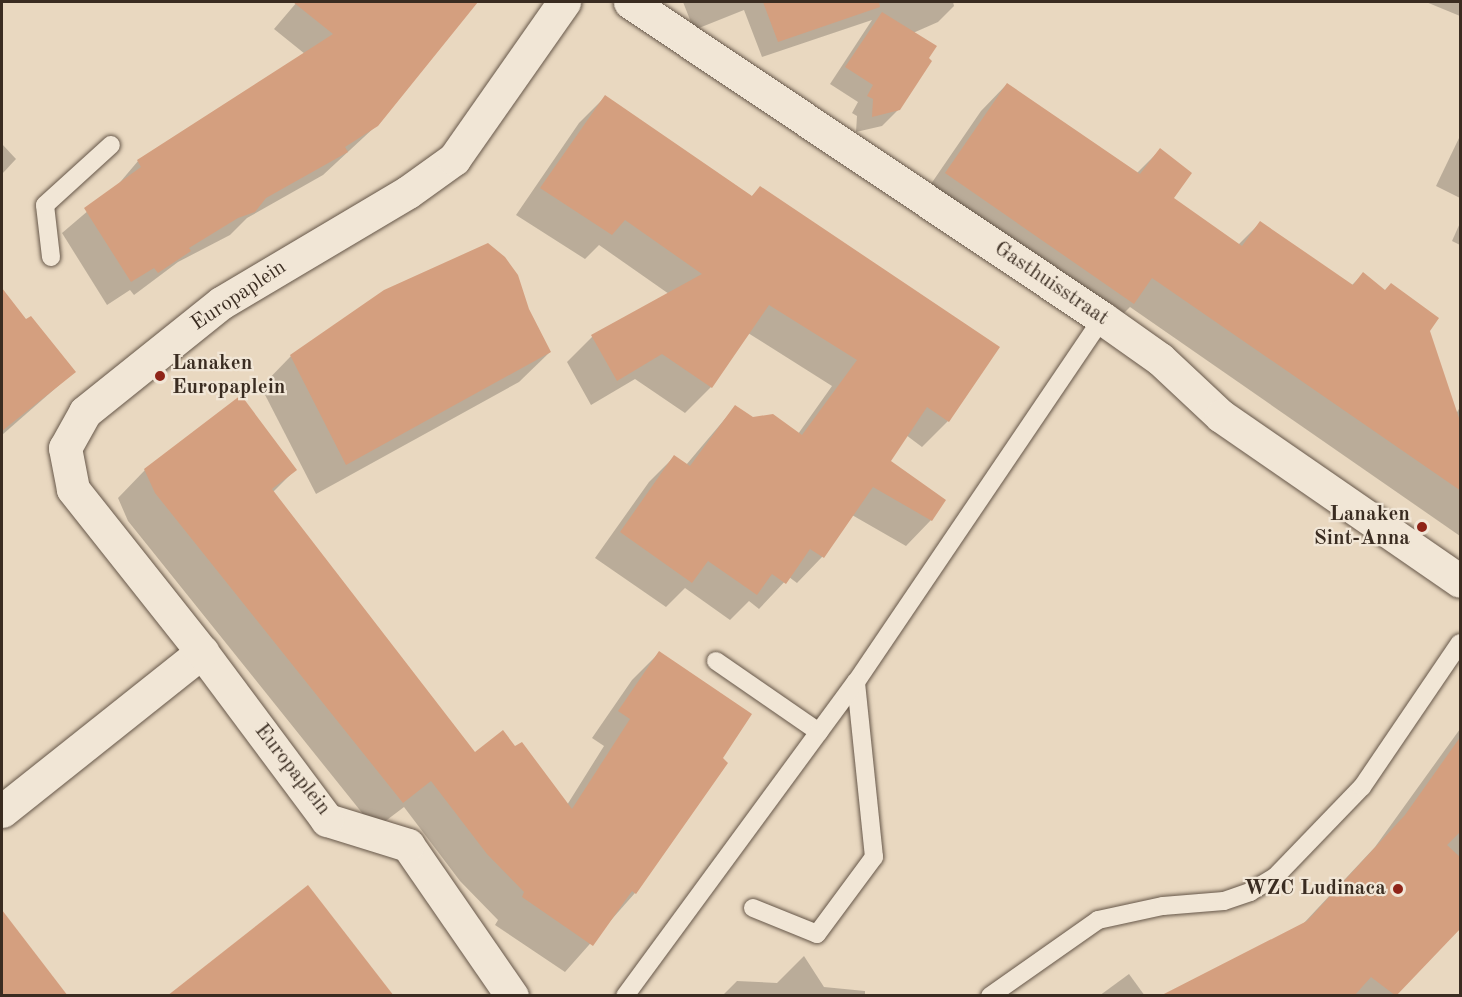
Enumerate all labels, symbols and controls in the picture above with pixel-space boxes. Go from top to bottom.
street label: Gasthuisstraat [989,236,1113,332]
street label: Europaplein [187,255,291,337]
place label: Lanaken Europaplein [172,351,286,401]
marker: Lanaken Europaplein [153,369,167,383]
place label: Lanaken Sint-Anna [1314,502,1410,552]
marker: Lanaken Sint-Anna [1415,520,1429,534]
street label: Europaplein [248,719,336,821]
place label: WZC Ludinaca [1244,876,1386,902]
marker: WZC Ludinaca [1391,882,1405,896]

